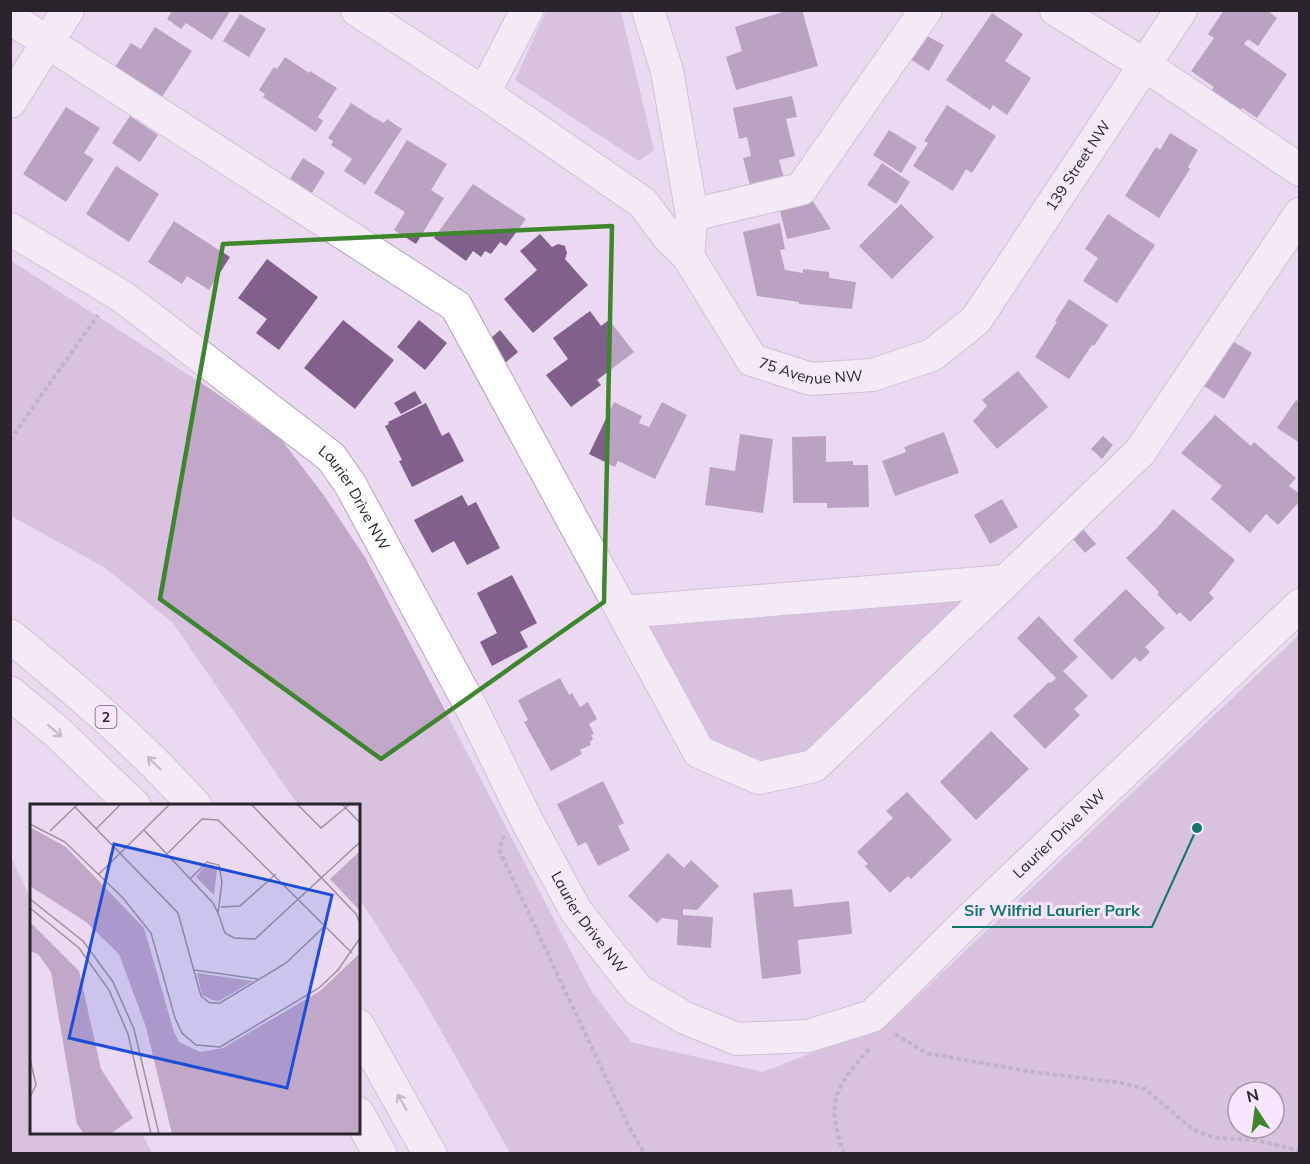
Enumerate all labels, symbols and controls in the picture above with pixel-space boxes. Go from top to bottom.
street label: 139 Street NW [1041,116,1115,214]
street label: 75 Avenue NW [756,353,863,389]
street label: Laurier Drive NW [315,441,394,554]
road number: 2 [96,706,116,728]
one-way arrow [47,724,62,738]
one-way arrow [147,756,162,771]
street label: Laurier Drive NW [1009,785,1109,882]
inset map [30,804,360,1134]
street label: Laurier Drive NW [547,868,631,977]
callout: Sir Wilfrid Laurier Park [952,893,1152,927]
text: Sir Wilfrid Laurier Park [964,900,1141,920]
north arrow [1226,1080,1286,1140]
text: N [1244,1084,1261,1106]
one-way arrow [396,1094,408,1111]

